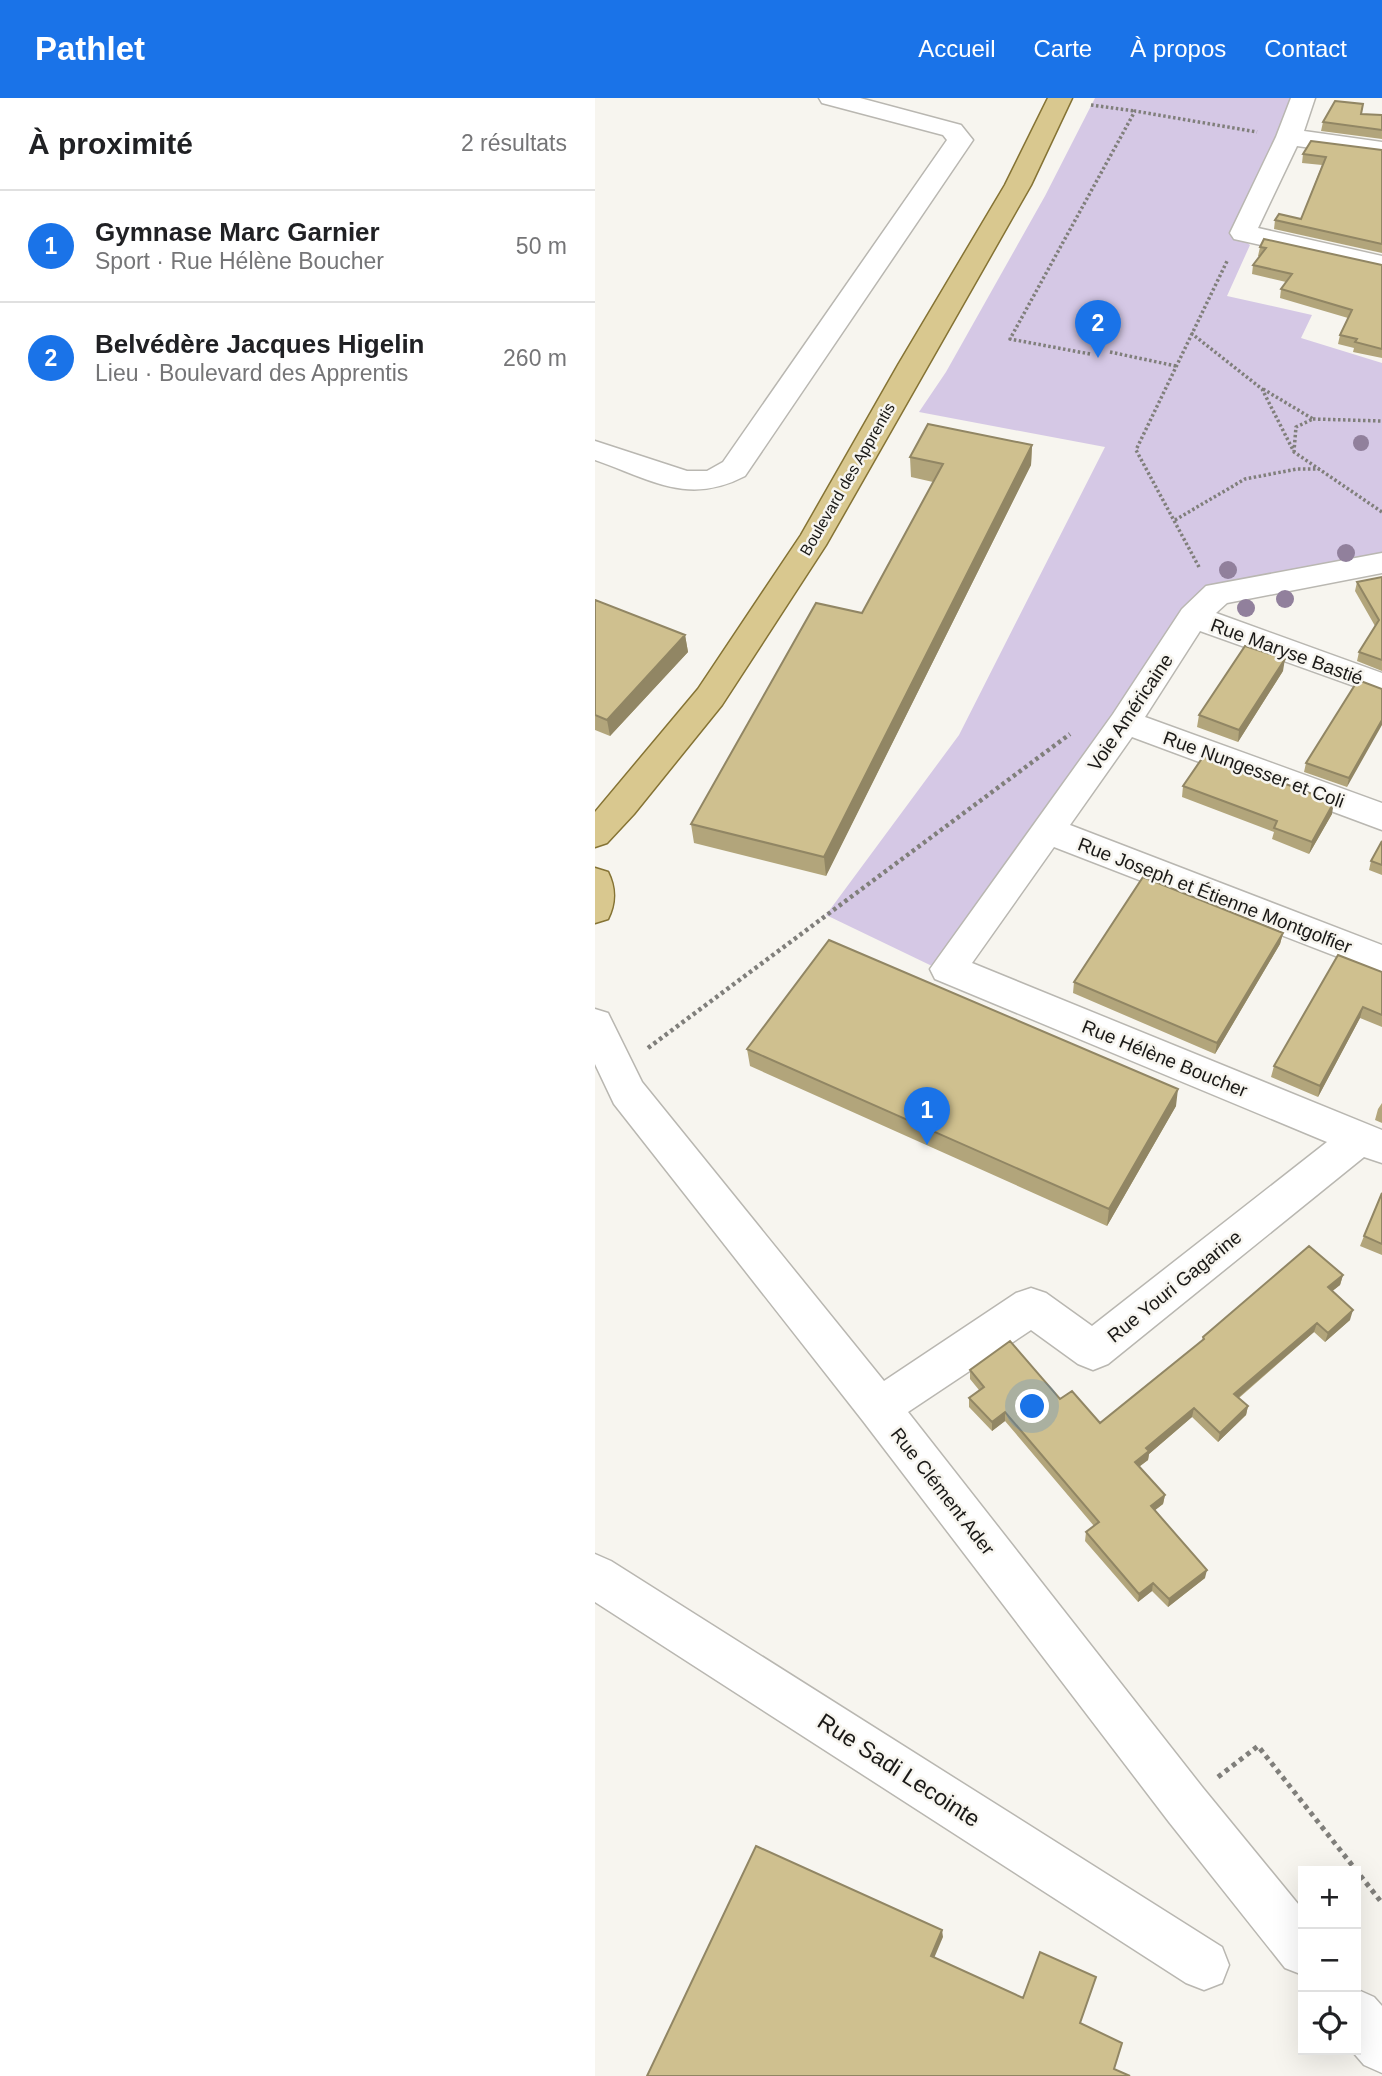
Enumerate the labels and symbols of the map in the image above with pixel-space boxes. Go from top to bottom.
pin: 2 [1075,300,1121,358]
street label: Boulevard des Apprentis [797,400,898,559]
street label: Rue Maryse Bastié [1208,614,1366,689]
street label: Voie Américaine [1084,650,1177,775]
street label: Rue Nungesser et Coli [1160,727,1347,812]
street label: Rue Joseph et Étienne Montgolfier [1075,833,1355,958]
street label: Rue Hélène Boucher [1079,1016,1251,1101]
pin: 1 [904,1087,950,1145]
street label: Rue Youri Gagarine [1103,1226,1245,1347]
your location [1015,1389,1049,1423]
street label: Rue Clément Ader [887,1424,999,1559]
street label: Rue Sadi Lecointe [813,1708,985,1832]

